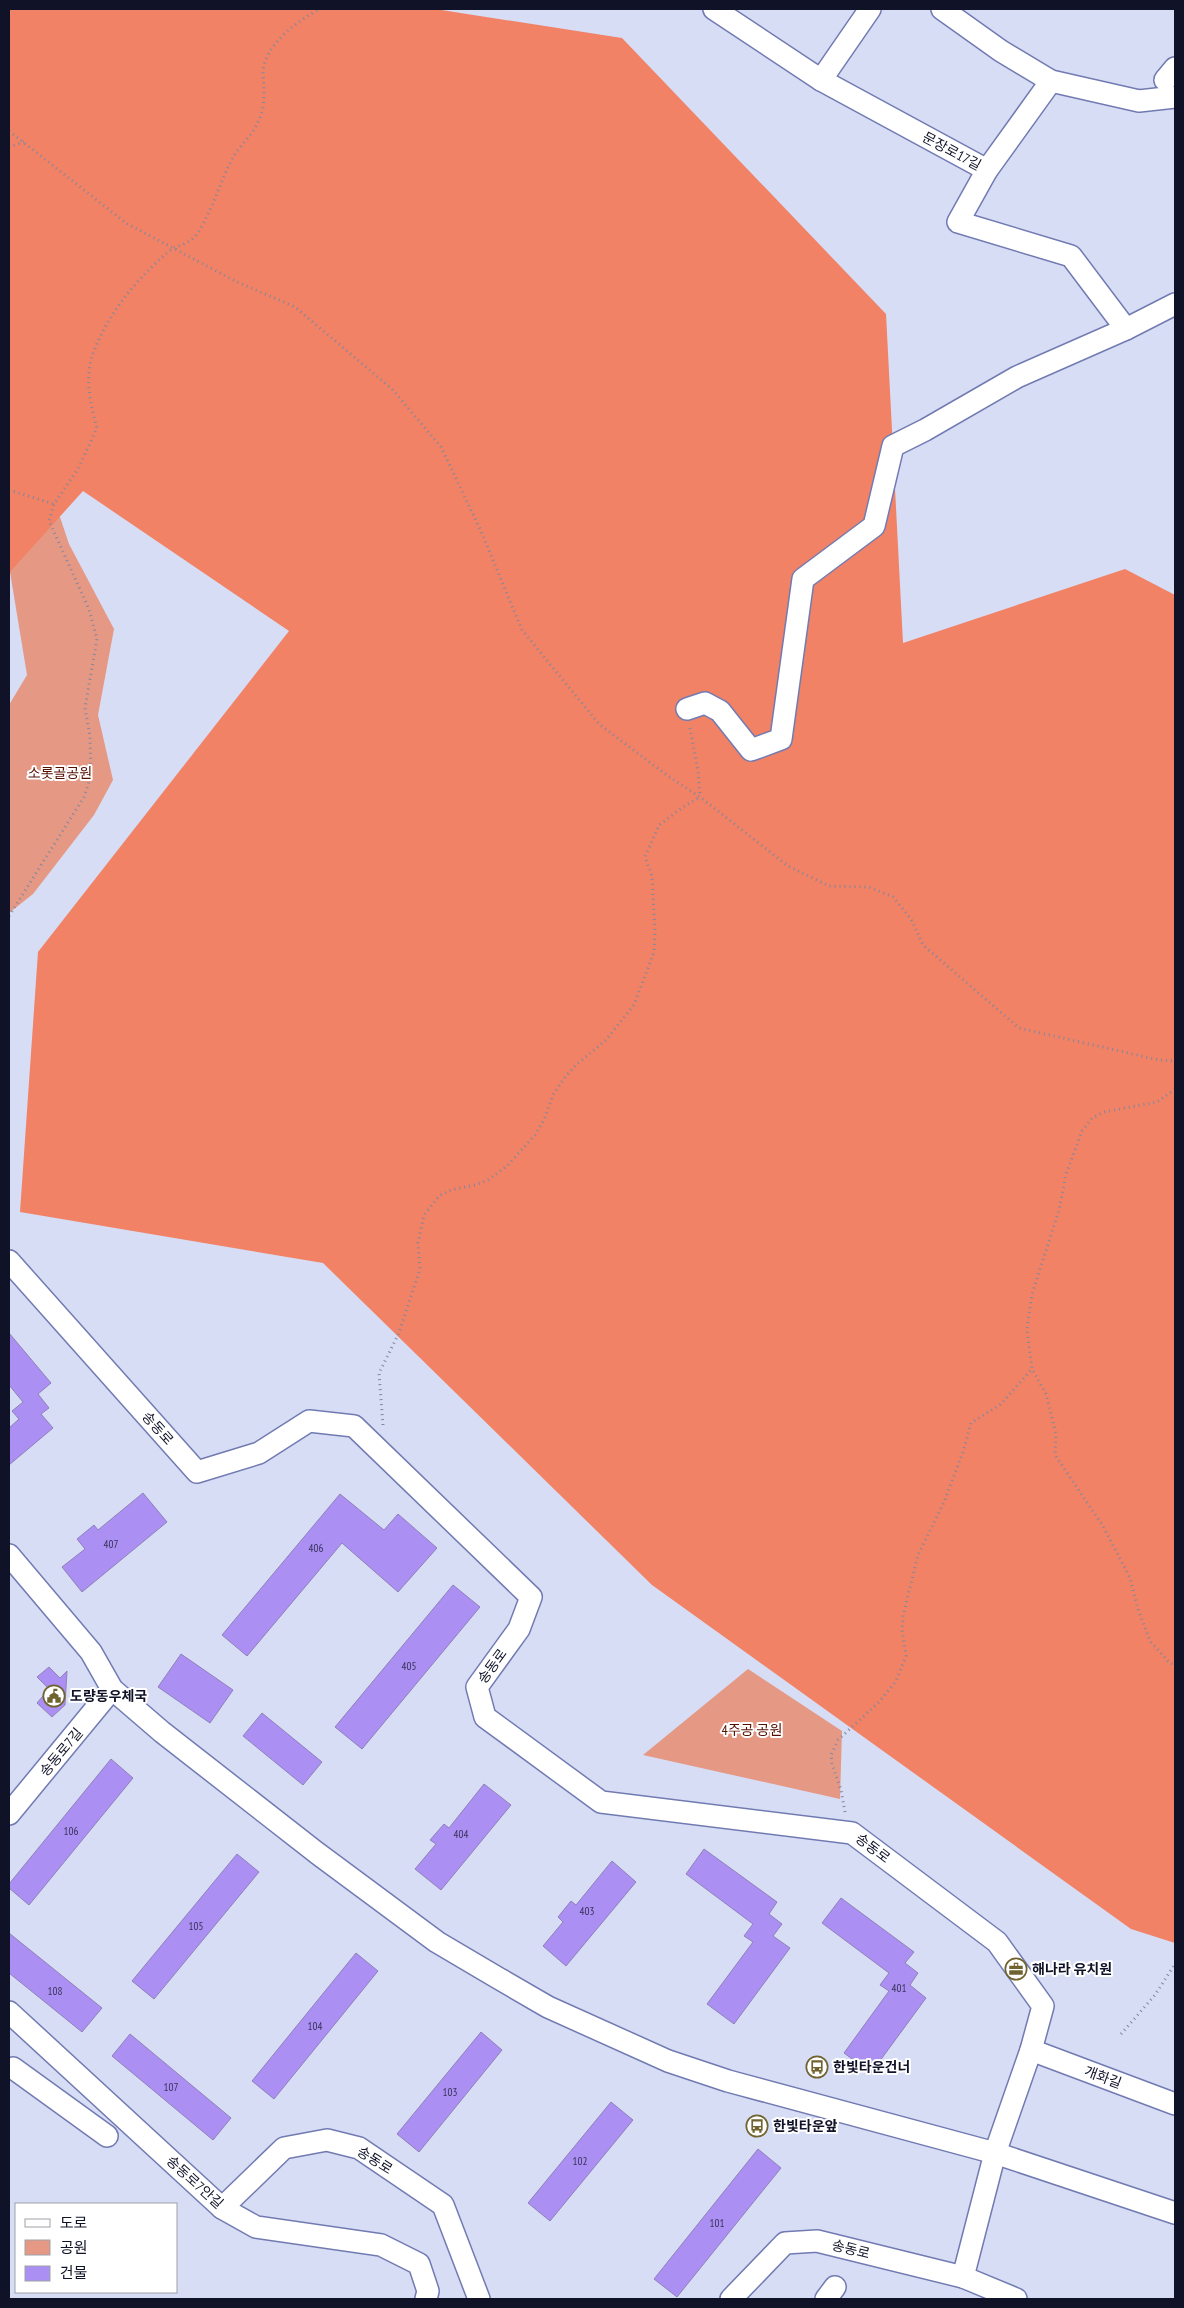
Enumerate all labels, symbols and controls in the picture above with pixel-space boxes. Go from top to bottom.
street label: 문장로17길 [919,128,985,174]
park label: 소롯골공원 [28,764,92,782]
street label: 송동로 [138,1408,178,1448]
house number: 407 [104,1537,118,1551]
house number: 406 [309,1541,323,1555]
street label: 송동로 [473,1645,511,1687]
house number: 405 [402,1659,416,1673]
public building icon: 도량동우체국 [42,1684,66,1708]
place label: 도량동우체국 [70,1687,147,1705]
park label: 4주공 공원 [722,1721,782,1739]
street label: 송동로7길 [36,1724,86,1780]
house number: 106 [64,1824,78,1838]
house number: 404 [454,1827,468,1841]
street label: 송동로 [852,1829,894,1867]
house number: 403 [580,1904,594,1918]
house number: 105 [189,1919,203,1933]
office icon: 해나라 유치원 [1004,1957,1028,1981]
place label: 해나라 유치원 [1032,1960,1112,1978]
house number: 401 [892,1981,906,1995]
house number: 108 [48,1984,62,1998]
house number: 104 [308,2019,322,2033]
bus stop icon: 한빛타운건너 [805,2055,829,2079]
place label: 한빛타운건너 [833,2058,910,2076]
street label: 개화길 [1082,2062,1124,2092]
house number: 107 [164,2080,178,2094]
house number: 103 [443,2085,457,2099]
bus stop icon: 한빛타운앞 [745,2114,769,2138]
place label: 한빛타운앞 [773,2117,838,2135]
street label: 송동로 [354,2142,396,2178]
street label: 송동로7안길 [163,2152,227,2212]
house number: 102 [573,2154,587,2168]
legend [15,2203,178,2293]
text: 도로 [60,2213,88,2232]
house number: 101 [710,2216,724,2230]
street label: 송동로 [830,2236,872,2262]
text: 공원 [60,2238,88,2257]
text: 건물 [60,2263,88,2282]

